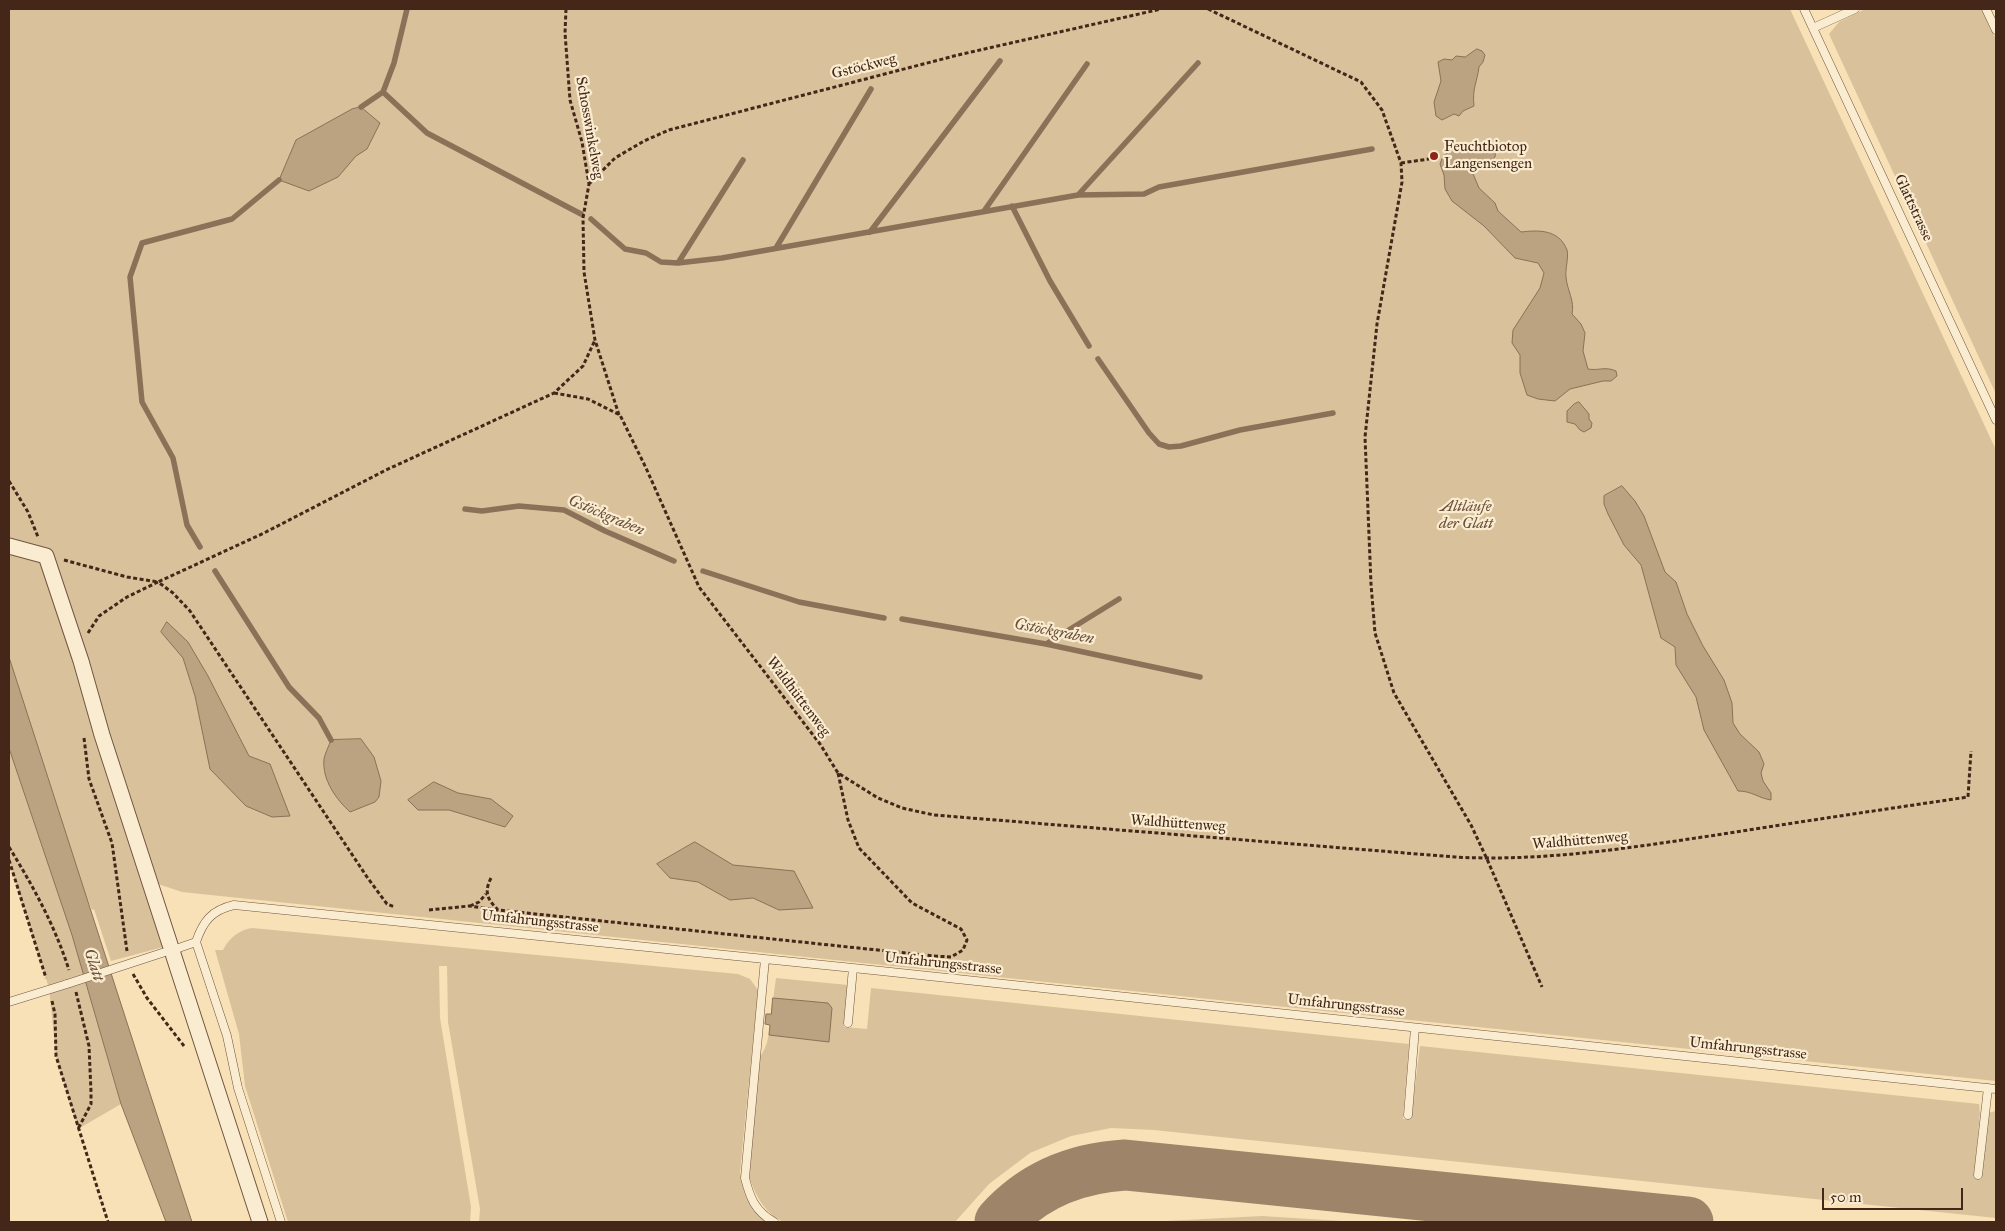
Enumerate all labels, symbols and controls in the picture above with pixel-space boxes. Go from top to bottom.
street label: Gstöckweg [830,50,898,84]
street label: Schosswinkelweg [571,75,607,181]
place label: Feuchtbiotop Langensengen [1444,138,1532,173]
marker: Feuchtbiotop Langensengen [1428,150,1440,162]
street label: Glattstrasse [1890,172,1936,244]
water label: Gstöckgraben [565,491,647,541]
park label: Altläufe der Glatt [1439,498,1493,533]
water label: Gstöckgraben [1013,615,1095,649]
street label: Waldhüttenweg [762,653,834,741]
street label: Waldhüttenweg [1130,812,1226,836]
street label: Waldhüttenweg [1532,828,1628,854]
street label: Umfahrungsstrasse [480,907,600,937]
water label: Glatt [79,946,107,984]
street label: Umfahrungsstrasse [883,949,1003,979]
street label: Umfahrungsstrasse [1286,991,1406,1021]
street label: Umfahrungsstrasse [1688,1034,1808,1064]
scale bar [1825,1178,1966,1210]
text: 50 m [1830,1188,1862,1206]

